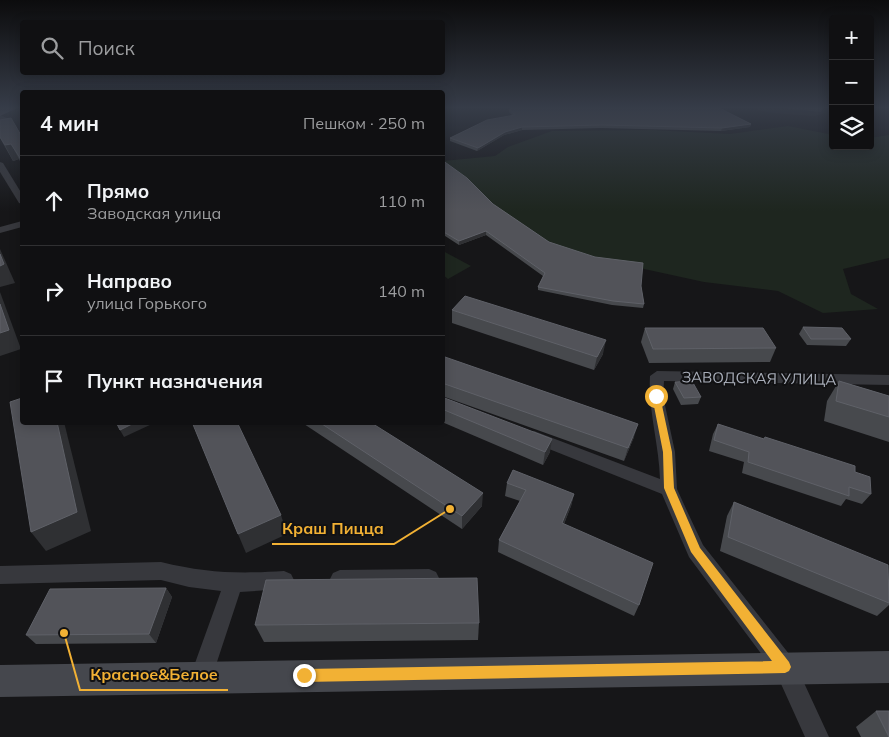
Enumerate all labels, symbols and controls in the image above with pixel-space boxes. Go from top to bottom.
map controls [829,15,874,150]
button: + [829,15,874,60]
search box [20,20,445,75]
icon: search [38,34,66,62]
text: Поиск [78,36,135,60]
button: − [829,60,874,105]
button: layers [829,105,874,150]
text: 4 мин [40,110,99,136]
text: Пешком · 250 m [303,113,425,133]
text: Прямо [87,179,149,203]
icon: ahead [40,187,68,215]
text: 110 m [378,191,425,211]
text: Заводская улица [87,203,221,223]
text: Направо [87,269,172,293]
icon: right [40,277,68,305]
text: 140 m [378,281,425,301]
text: улица Горького [87,293,207,313]
icon: arrive [40,367,68,395]
street label: ЗАВОДСКАЯ УЛИЦА [681,367,837,389]
text: Пункт назначения [87,369,263,393]
route start [645,385,668,408]
callout: Краш Пицца [272,513,394,544]
text: Краш Пицца [282,518,384,538]
callout: Красное&Белое [80,659,228,690]
text: Красное&Белое [90,664,218,684]
route end [293,664,316,687]

